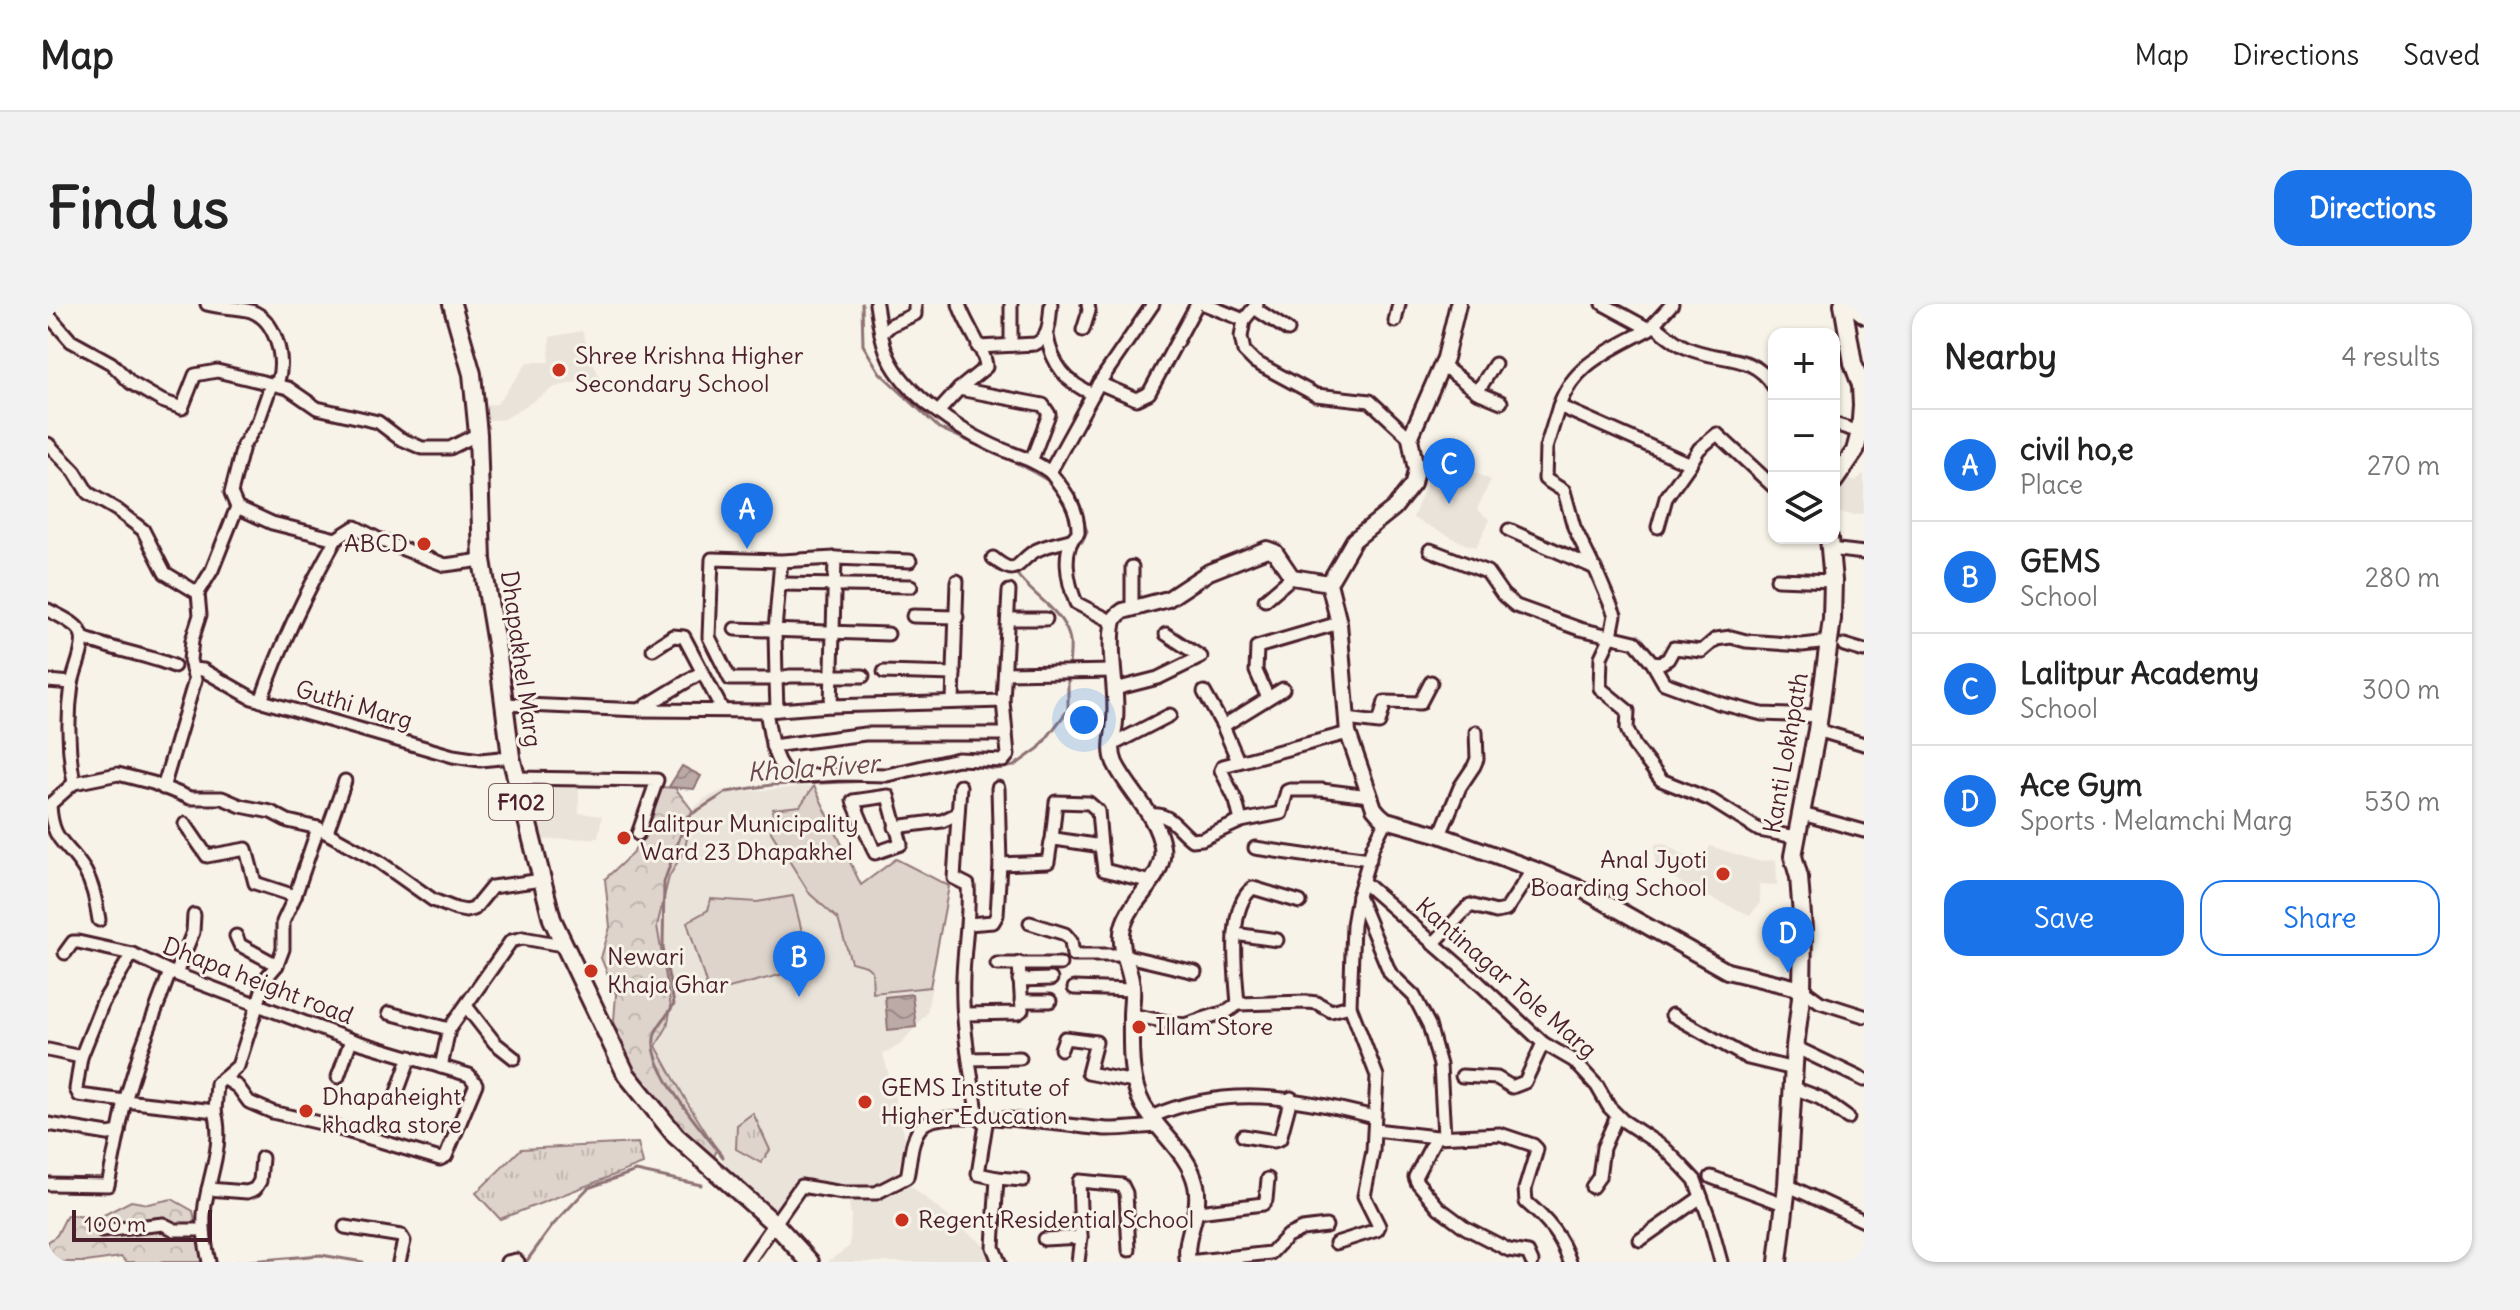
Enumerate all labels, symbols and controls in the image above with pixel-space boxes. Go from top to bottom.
text: Map [40,32,114,79]
text: Map [2134,37,2189,73]
text: Directions [2233,37,2359,73]
text: Saved [2403,37,2480,73]
button: Directions [2274,170,2472,246]
text: Find us [48,173,229,243]
map controls [1768,328,1840,544]
button: + [1768,328,1840,400]
text: Nearby [1944,335,2057,378]
place label: Shree Krishna Higher Secondary School [575,340,804,398]
text: 4 results [2342,340,2440,373]
marker: Shree Krishna Higher Secondary School [550,361,568,379]
button: − [1768,400,1840,472]
text: civil ho,e [2020,430,2134,468]
pin: C [1423,438,1475,504]
text: A [1962,449,1978,482]
text: 270 m [2367,449,2440,482]
text: Place [2020,468,2083,501]
button: layers [1768,472,1840,544]
pin: A [721,483,773,549]
place label: ABCD [344,528,408,558]
marker: ABCD [415,535,433,553]
text: GEMS [2020,542,2100,580]
text: B [1961,561,1979,594]
text: 280 m [2365,561,2440,594]
street label: Dhapakhel Marg [495,569,549,749]
text: School [2020,580,2098,613]
text: Lalitpur Academy [2020,654,2259,692]
street label: Kanti Lokhpath [1756,670,1814,836]
street label: Guthi Marg [292,673,416,735]
text: C [1961,673,1979,706]
text: 300 m [2362,673,2440,706]
text: School [2020,692,2098,725]
your location [1064,700,1104,740]
water label: Khola River [746,746,883,789]
text: Ace Gym [2020,766,2142,804]
road number: F102 [489,784,553,820]
text: D [1961,785,1979,818]
text: 530 m [2364,785,2440,818]
text: Sports · Melamchi Marg [2020,804,2292,837]
place label: Lalitpur Municipality Ward 23 Dhapakhel [640,808,859,866]
marker: Lalitpur Municipality Ward 23 Dhapakhel [615,829,633,847]
place label: Anal Jyoti Boarding School [1530,844,1707,902]
marker: Anal Jyoti Boarding School [1714,865,1732,883]
button: Save [1944,880,2184,956]
button: Share [2200,880,2440,956]
street label: Kantinagar Tole Marg [1410,890,1603,1064]
pin: D [1762,907,1814,973]
street label: Dhapa height road [159,930,358,1030]
pin: B [773,931,825,997]
place label: Newari Khaja Ghar [607,941,729,999]
marker: Newari Khaja Ghar [582,962,600,980]
place label: Illam Store [1155,1011,1273,1041]
marker: Illam Store [1130,1018,1148,1036]
place label: GEMS Institute of Higher Education [881,1072,1070,1130]
place label: Dhapaheight khadka store [322,1081,462,1139]
marker: GEMS Institute of Higher Education [856,1093,874,1111]
marker: Dhapaheight khadka store [297,1102,315,1120]
place label: Regent Residential School [918,1204,1194,1234]
scale bar [72,1206,212,1242]
text: 100 m [84,1210,146,1238]
marker: Regent Residential School [893,1211,911,1229]

